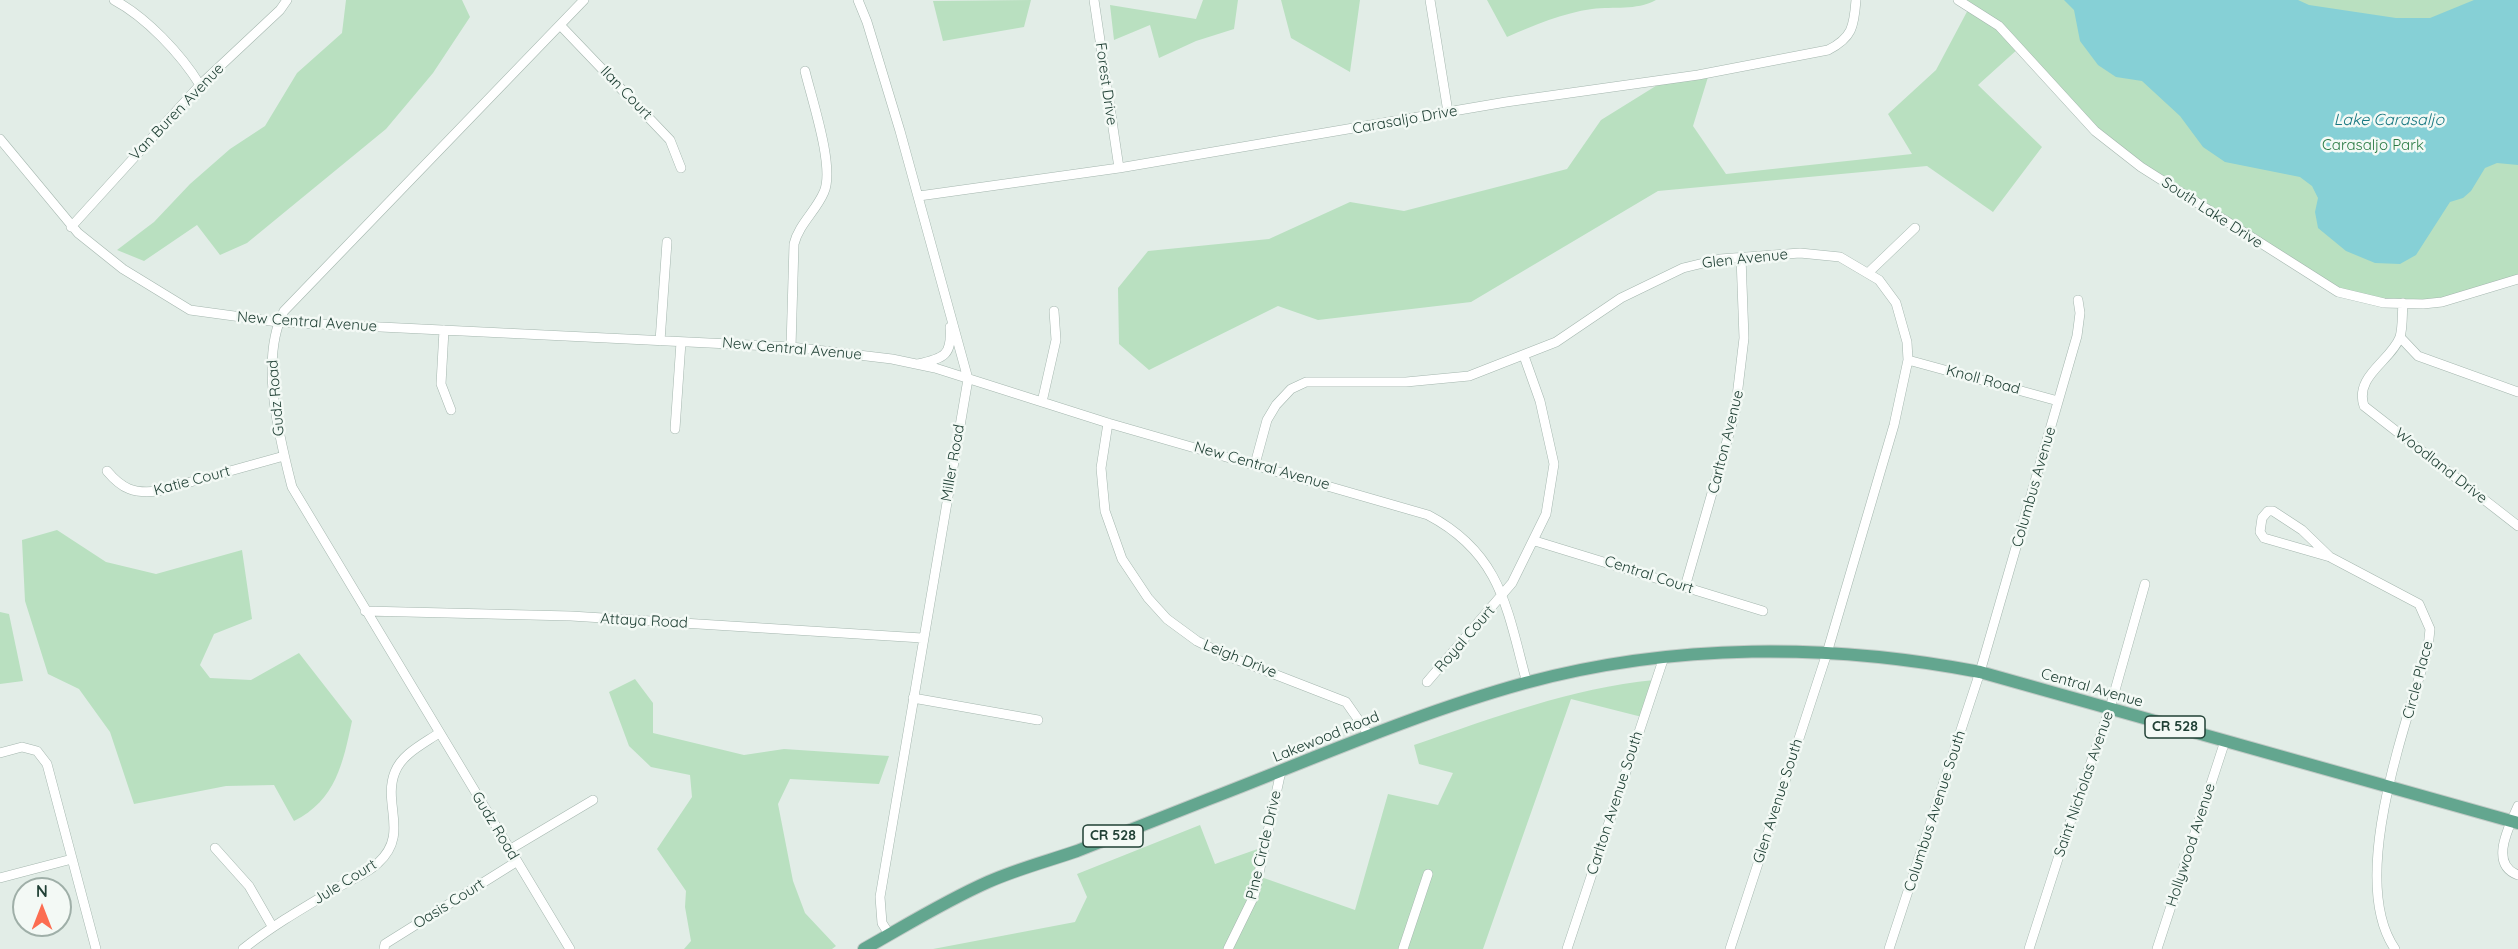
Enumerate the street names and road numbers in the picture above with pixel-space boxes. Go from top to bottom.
street label: Forest Drive [1091,41,1121,127]
street label: Van Buren Avenue [126,60,228,164]
street label: Ilan Court [596,63,656,123]
street label: Carasaljo Drive [1351,102,1459,138]
street label: South Lake Drive [2158,174,2266,252]
street label: Glen Avenue [1701,246,1789,272]
street label: New Central Avenue [236,308,378,336]
street label: New Central Avenue [721,334,863,364]
street label: Gudz Road [264,359,288,437]
street label: Knoll Road [1944,361,2022,399]
street label: Carlton Avenue [1704,388,1748,496]
street label: Miller Road [937,423,969,503]
street label: Woodland Drive [2391,424,2491,508]
street label: Columbus Avenue [2008,425,2060,549]
street label: New Central Avenue [1192,438,1332,494]
street label: Katie Court [152,462,232,500]
street label: Central Court [1602,552,1696,598]
street label: Royal Court [1431,602,1499,676]
street label: Attaya Road [600,610,688,632]
street label: Leigh Drive [1201,636,1279,682]
street label: Circle Place [2399,639,2437,721]
street label: Central Avenue [2039,665,2145,711]
street label: Lakewood Road [1270,707,1382,767]
street label: Saint Nicholas Avenue [2051,709,2117,859]
road number: CR 528 [2145,716,2205,738]
street label: Columbus Avenue South [1900,728,1970,894]
street label: Carlton Avenue South [1583,729,1647,877]
street label: Glen Avenue South [1749,736,1807,866]
street label: Hollywood Avenue [2163,781,2219,909]
street label: Gudz Road [468,789,522,863]
street label: Pine Circle Drive [1243,789,1285,901]
road number: CR 528 [1083,825,1143,847]
street label: Jule Court [310,855,380,909]
street label: Oasis Court [410,875,488,933]

